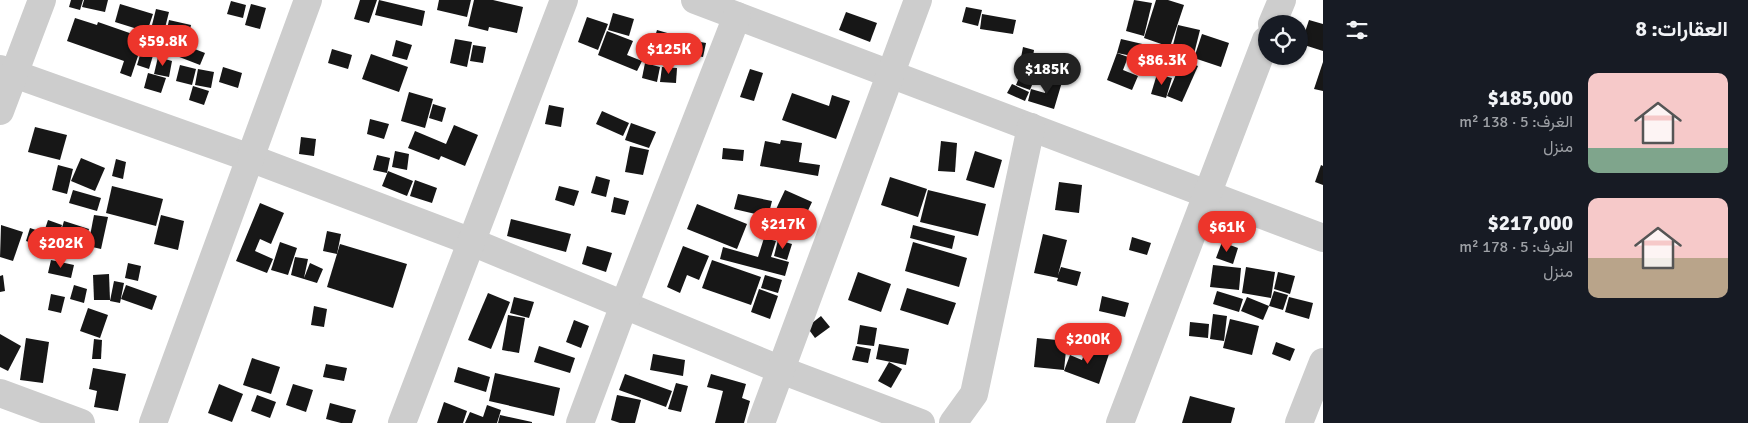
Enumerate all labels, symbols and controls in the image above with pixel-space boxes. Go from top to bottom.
map controls [1258,15,1308,65]
button: locate [1258,15,1308,65]
icon: filters [1343,16,1371,44]
text: العقارات: 8 [1635,16,1728,42]
pin: $59.8K [122,24,204,67]
text: $59.8K [138,31,188,51]
pin: $125K [634,32,704,75]
text: $125K [647,39,691,59]
pin: $86.3K [1121,44,1203,86]
text: $86.3K [1137,50,1187,70]
pin: $185K [1012,52,1082,95]
text: $185K [1025,59,1069,79]
text: $185,000 [1487,85,1573,111]
icon: home [1628,93,1688,153]
text: الغرف: 5 · 138 m² [1459,112,1573,132]
text: منزل [1543,137,1573,157]
pin: $217K [748,208,818,250]
pin: $61K [1197,210,1257,253]
text: $217,000 [1487,210,1573,236]
text: $217K [761,214,805,234]
text: $61K [1209,217,1245,237]
icon: home [1628,218,1688,278]
pin: $202K [26,226,96,269]
text: $202K [39,233,83,253]
text: الغرف: 5 · 178 m² [1459,237,1573,257]
text: منزل [1543,262,1573,282]
pin: $200K [1053,322,1123,365]
text: $200K [1066,329,1110,349]

